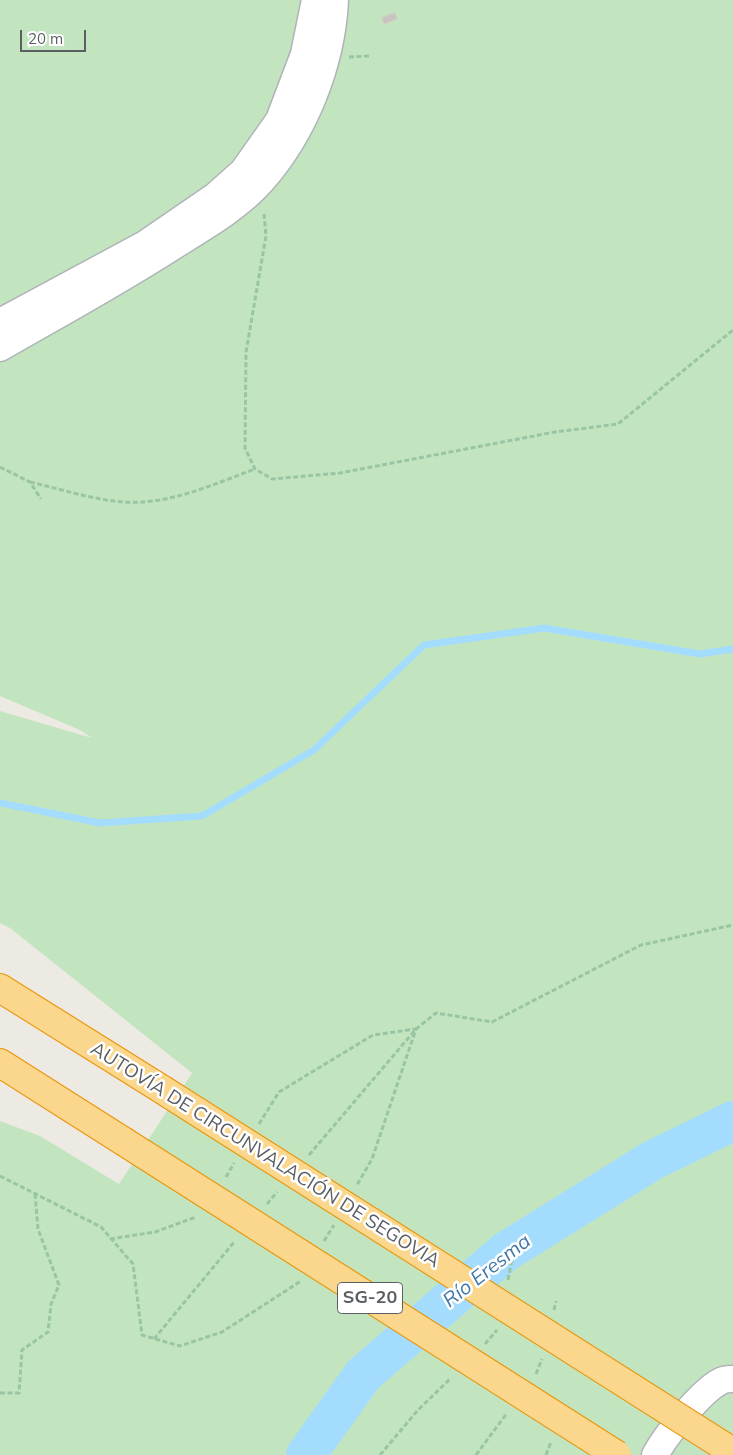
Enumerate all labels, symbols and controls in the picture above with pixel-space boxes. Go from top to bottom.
scale bar [22,20,89,52]
text: 20 m [28,29,63,48]
street label: AUTOVÍA DE CIRCUNVALACIÓN DE SEGOVIA [86,1037,444,1273]
water label: Río Eresma [438,1229,536,1313]
road number: SG-20 [338,1282,402,1314]

